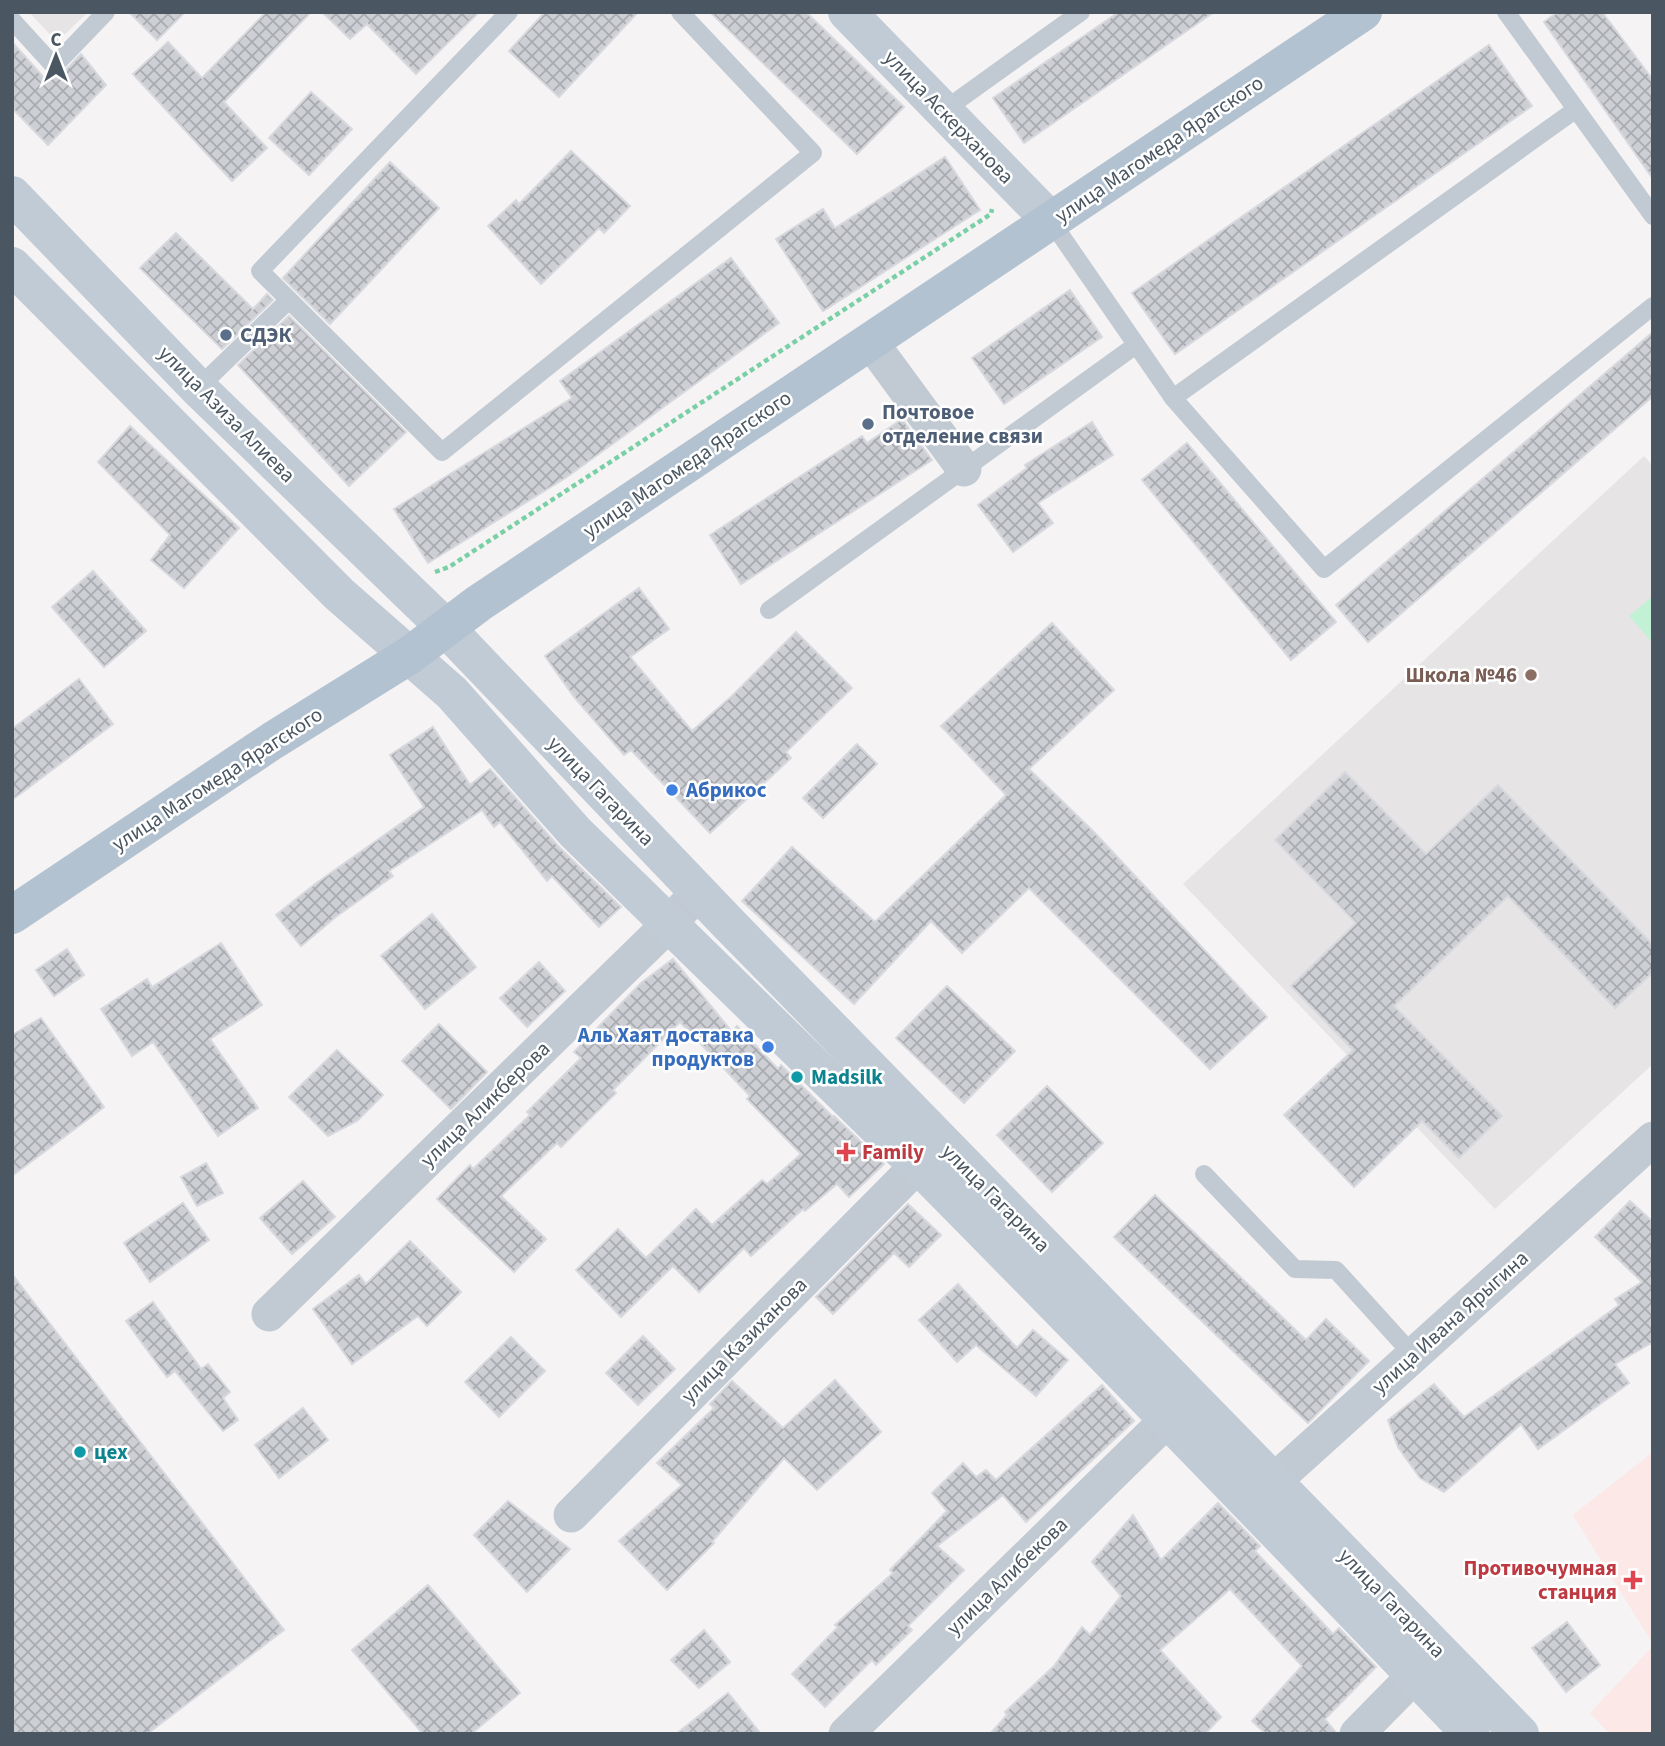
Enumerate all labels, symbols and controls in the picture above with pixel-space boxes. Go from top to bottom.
north arrow [21,21,91,91]
text: С [50,27,62,54]
street label: улица Аскерханова [877,43,1021,191]
street label: улица Магомеда Ярагского [1049,68,1269,230]
place label: СДЭК [240,320,293,350]
marker: СДЭК [218,327,234,343]
street label: улица Азиза Алиева [152,339,302,489]
street label: улица Магомеда Ярагского [577,383,797,545]
place label: Почтовое отделение связи [882,397,1043,451]
marker: Почтовое отделение связи [860,416,876,432]
place label: Школа №46 [1405,660,1517,690]
marker: Школа №46 [1523,667,1539,683]
street label: улица Магомеда Ярагского [106,699,328,859]
street label: улица Гагарина [541,729,661,853]
place label: Абрикос [685,775,767,805]
marker: Абрикос [664,782,680,798]
place label: Аль Хаят доставка продуктов [577,1020,754,1074]
street label: улица Аликберова [413,1034,557,1174]
marker: Аль Хаят доставка продуктов [760,1039,776,1055]
place label: Madsilk [811,1062,883,1092]
marker: Madsilk [789,1069,805,1085]
place label: Family [862,1137,924,1167]
street label: улица Гагарина [935,1137,1057,1259]
marker: Family [836,1142,856,1162]
street label: улица Ивана Ярыгина [1365,1243,1535,1401]
street label: улица Казиханова [674,1270,814,1410]
place label: цех [94,1437,128,1467]
marker: цех [72,1444,88,1460]
street label: улица Алибекова [940,1510,1074,1642]
street label: улица Гагарина [1332,1541,1452,1665]
place label: Противочумная станция [1464,1553,1617,1607]
marker: Противочумная станция [1623,1570,1643,1590]

